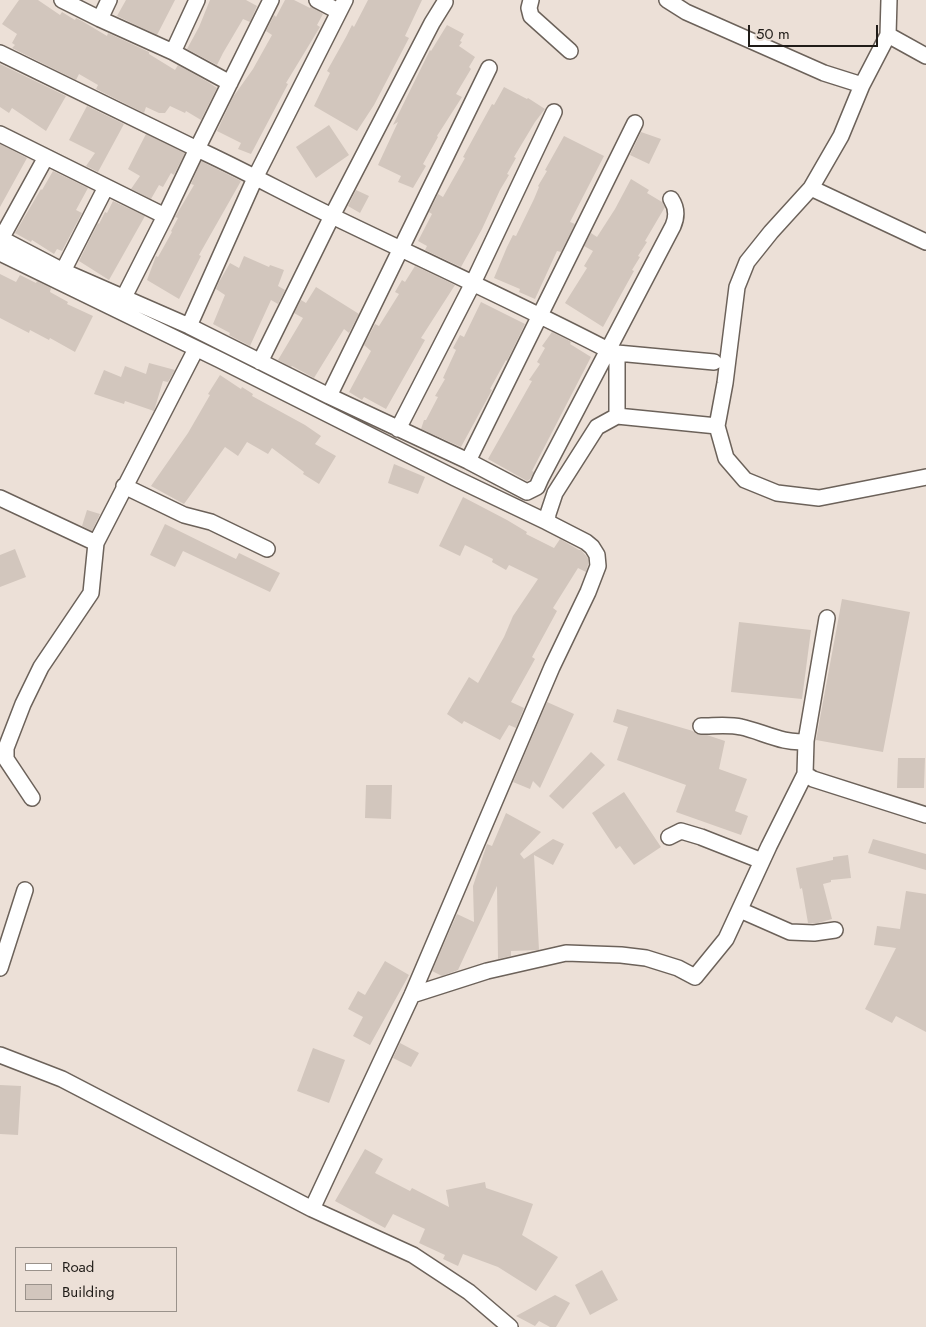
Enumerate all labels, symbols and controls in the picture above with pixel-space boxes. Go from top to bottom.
scale bar [751,15,881,47]
text: 50 m [756,23,790,45]
legend [15,1247,178,1312]
text: Road [62,1256,94,1278]
text: Building [62,1281,114,1303]

